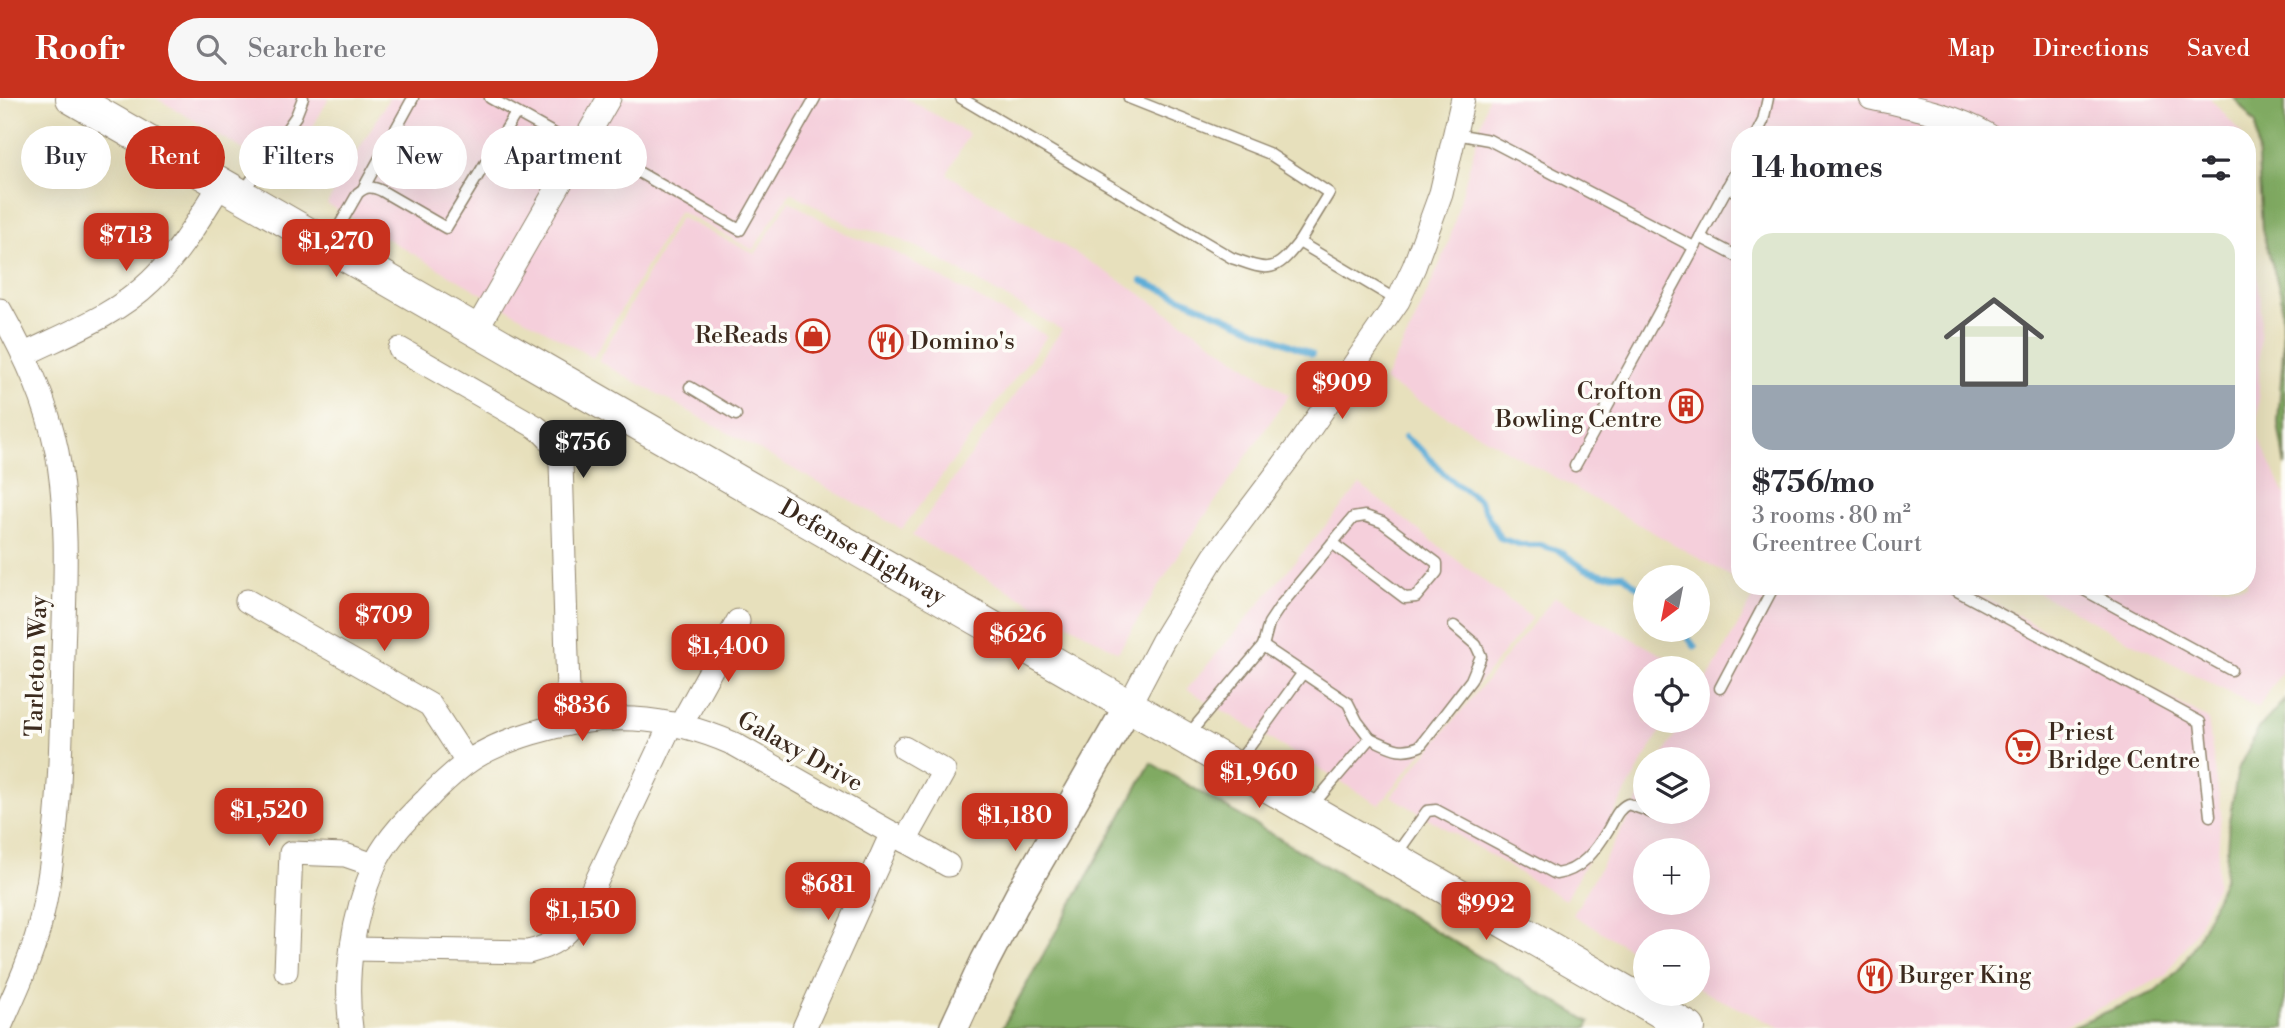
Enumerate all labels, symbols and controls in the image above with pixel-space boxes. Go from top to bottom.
search box [168,18,658,81]
text: Roofr [35,29,126,70]
icon: search [192,30,230,68]
text: Search here [248,33,386,65]
text: Map [1948,34,1995,64]
text: Directions [2033,34,2149,64]
text: Saved [2187,34,2250,64]
chip: Buy [21,126,111,189]
chip: Rent [125,126,225,189]
chip: Filters [239,126,358,189]
chip: New [372,126,467,189]
chip: Apartment [481,126,647,189]
text: 14 homes [1752,149,1883,187]
icon: filters [2197,149,2235,187]
pin: $713 [85,214,167,273]
pin: $1,270 [279,220,393,279]
text: $713 [100,222,152,250]
text: $1,270 [298,228,374,256]
icon: home [1931,279,2057,405]
shop icon: ReReads [794,317,832,355]
place label: ReReads [695,321,788,351]
restaurant icon: Domino's [867,323,905,361]
place label: Domino's [910,327,1015,357]
pin: $909 [1301,362,1383,421]
text: $909 [1312,370,1372,398]
place label: Crofton Bowling Centre [1494,377,1662,435]
building icon: Crofton Bowling Centre [1667,387,1705,425]
pin: $756 [542,420,624,480]
text: $756 [555,429,611,457]
text: $756/mo [1752,464,1875,502]
street label: Defense Highway [774,493,951,613]
text: 3 rooms · 80 m² [1752,502,1911,530]
text: Greentree Court [1752,530,1922,558]
north arrow [1633,565,1710,642]
map controls [1633,565,1710,1006]
street label: Tarleton Way [20,594,54,737]
pin: $709 [343,594,425,653]
text: $709 [355,602,413,630]
pin: $626 [977,612,1059,672]
text: $626 [989,621,1047,649]
pin: $1,400 [671,624,785,684]
text: $1,400 [688,633,768,661]
button: locate [1633,656,1710,733]
pin: $836 [541,684,623,743]
text: $836 [554,692,610,720]
street label: Galaxy Drive [732,705,868,799]
place label: Priest Bridge Centre [2047,718,2200,776]
supermarket icon: Priest Bridge Centre [2004,728,2042,766]
button: layers [1633,747,1710,824]
pin: $1,960 [1202,750,1316,810]
text: $1,960 [1220,759,1298,787]
pin: $1,520 [212,788,326,848]
pin: $1,180 [958,794,1072,853]
text: $1,520 [230,797,308,825]
text: $1,180 [978,802,1052,830]
button: + [1633,838,1710,915]
pin: $681 [787,862,869,922]
text: $681 [801,871,855,899]
pin: $992 [1445,882,1527,942]
pin: $1,150 [526,888,640,948]
text: $992 [1457,891,1515,919]
text: $1,150 [546,897,620,925]
button: − [1633,929,1710,1006]
restaurant icon: Burger King [1856,957,1894,995]
place label: Burger King [1898,961,2032,991]

